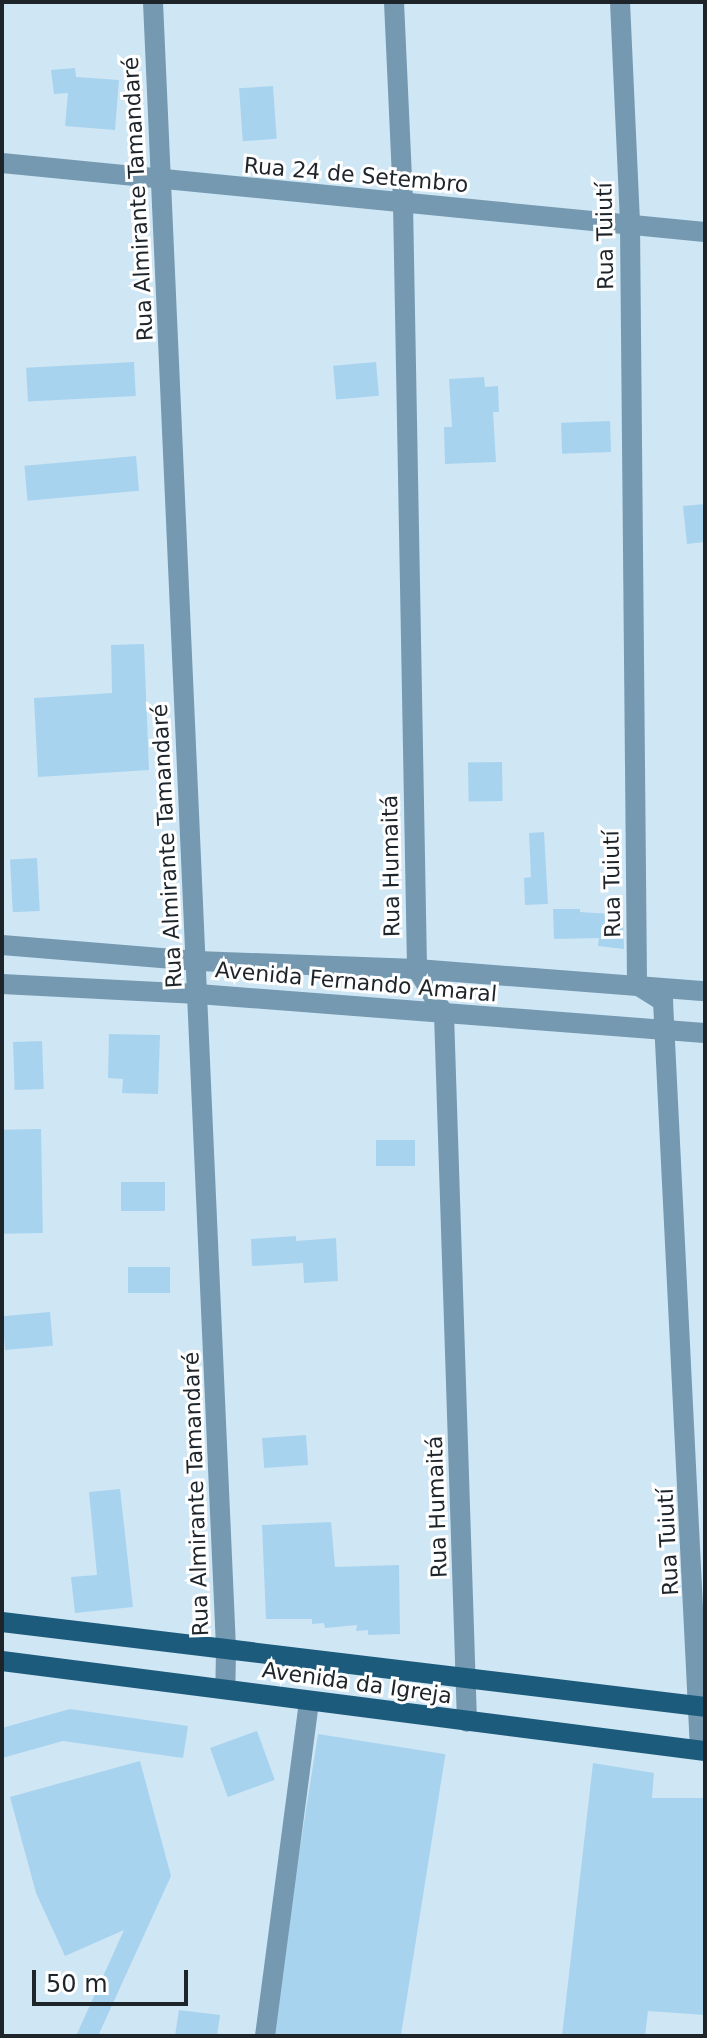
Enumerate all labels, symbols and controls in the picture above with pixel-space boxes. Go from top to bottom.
street label: Rua Almirante Tamandaré [117,56,159,342]
street label: Rua 24 de Setembro [243,152,469,198]
street label: Rua Tuiutí [591,182,619,290]
street label: Rua Almirante Tamandaré [146,703,188,989]
street label: Rua Humaitá [377,795,405,937]
street label: Rua Tuiutí [598,830,626,938]
street label: Avenida Fernando Amaral [214,957,498,1007]
street label: Rua Almirante Tamandaré [178,1351,214,1637]
street label: Rua Humaitá [421,1435,453,1579]
street label: Rua Tuiutí [652,1488,684,1596]
street label: Avenida da Igreja [260,1657,454,1709]
scale bar [36,1954,192,2004]
text: 50 m [46,1970,108,1998]

